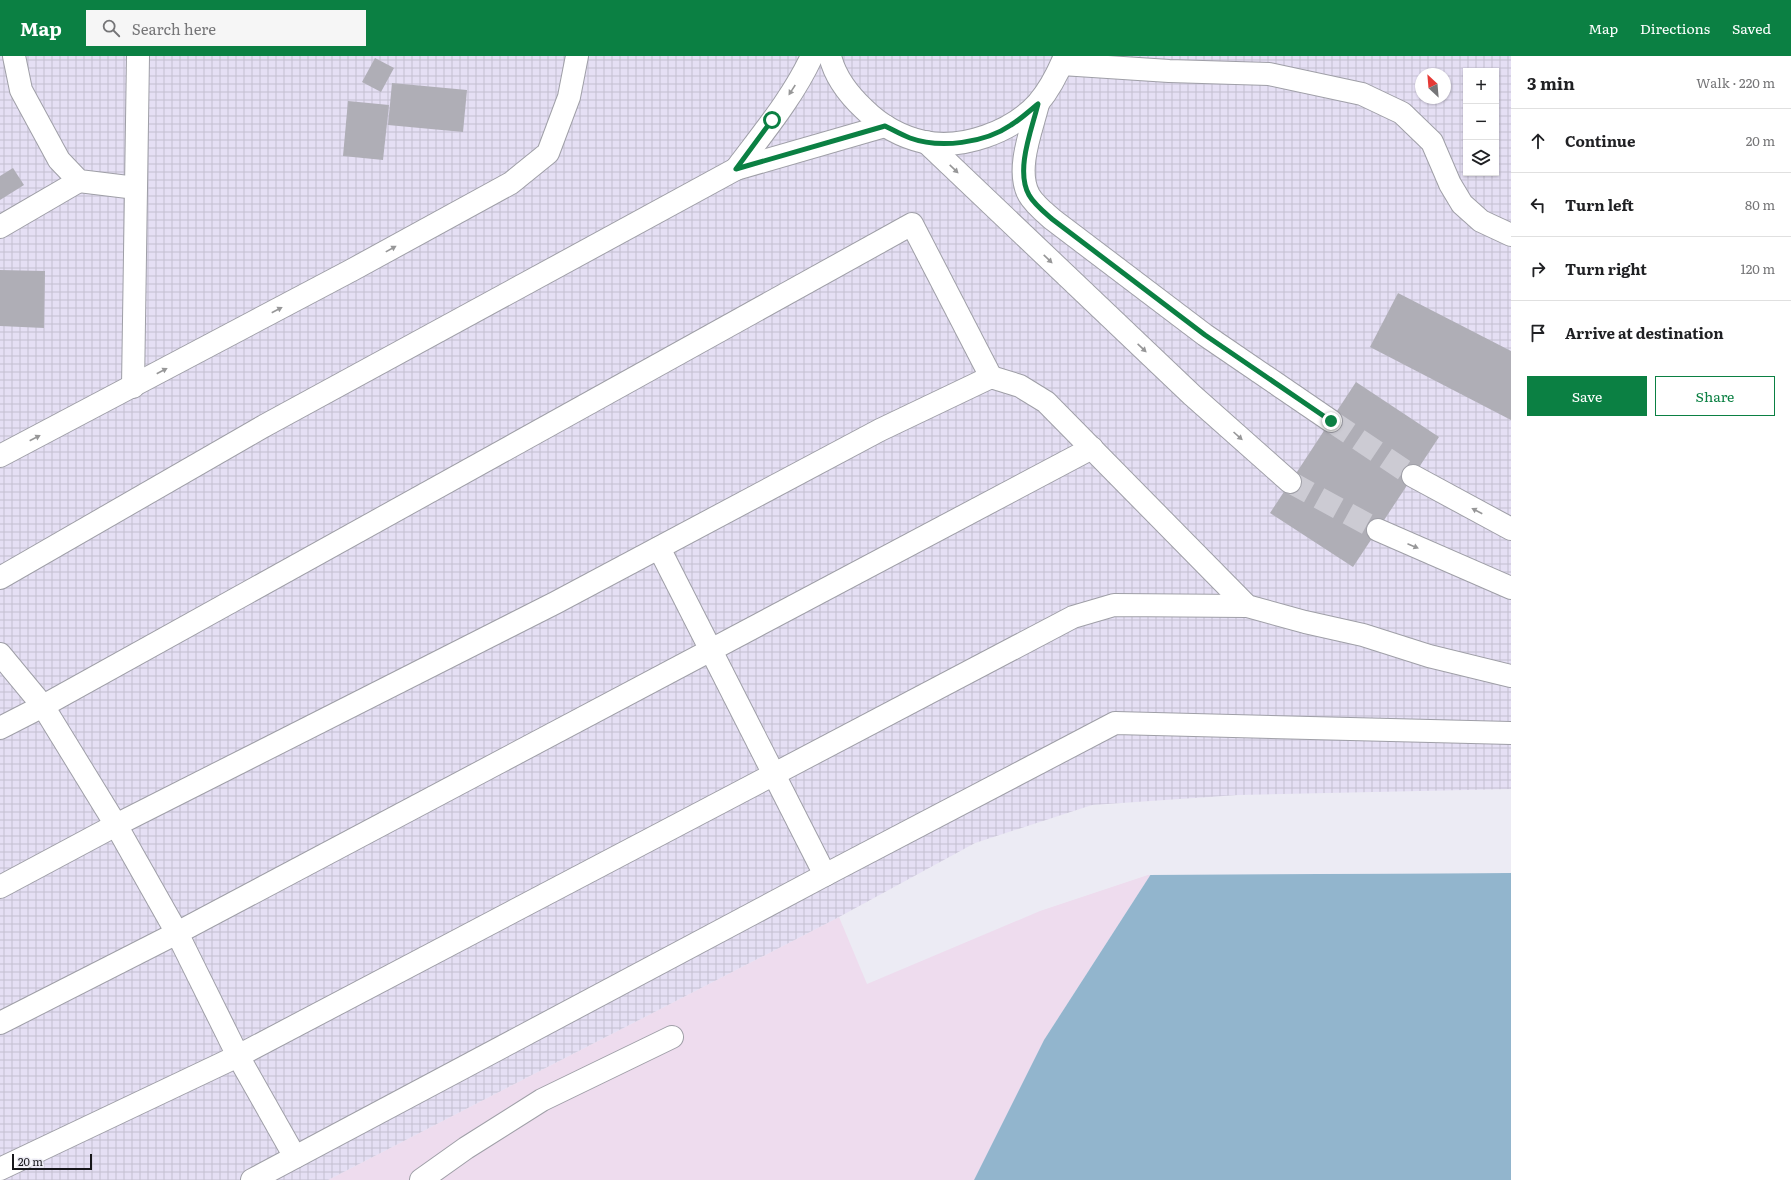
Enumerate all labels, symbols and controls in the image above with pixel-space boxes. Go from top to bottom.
search box [86,10,366,46]
text: Map [20,14,62,42]
icon: search [100,17,122,39]
text: Search here [132,17,216,40]
text: Map [1588,18,1618,38]
text: Directions [1640,18,1710,38]
text: Saved [1732,18,1771,38]
north arrow [1415,68,1451,104]
map controls [1463,68,1499,176]
button: + [1463,68,1499,104]
text: 3 min [1527,70,1575,95]
text: Walk · 220 m [1696,73,1775,92]
one-way arrow [788,85,796,95]
button: − [1463,104,1499,140]
route start [763,111,781,129]
text: Continue [1565,129,1635,152]
icon: ahead [1527,130,1549,152]
text: 20 m [1746,131,1775,150]
button: layers [1463,140,1499,176]
one-way arrow [949,164,959,174]
text: Turn left [1565,193,1634,216]
icon: left [1527,194,1549,216]
text: 80 m [1745,195,1775,214]
one-way arrow [386,245,397,252]
one-way arrow [1043,254,1053,264]
text: Turn right [1565,257,1647,280]
icon: right [1527,258,1549,280]
text: 120 m [1740,259,1775,278]
one-way arrow [271,307,283,314]
text: Arrive at destination [1565,321,1724,344]
icon: arrive [1527,322,1549,344]
one-way arrow [1137,344,1148,353]
one-way arrow [156,368,168,375]
button: Save [1527,376,1647,416]
button: Share [1655,376,1775,416]
route end [1322,412,1340,430]
one-way arrow [1233,432,1244,441]
one-way arrow [29,435,40,441]
one-way arrow [1471,507,1482,514]
one-way arrow [1408,543,1419,549]
scale bar [12,1152,92,1171]
text: 20 m [18,1153,43,1169]

